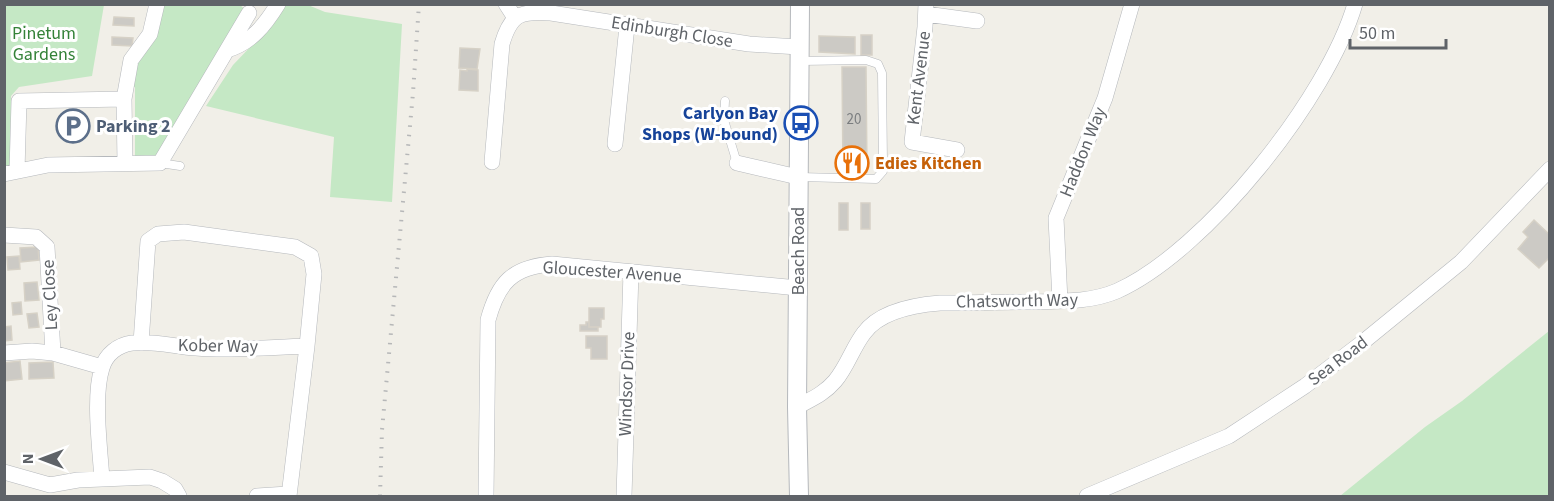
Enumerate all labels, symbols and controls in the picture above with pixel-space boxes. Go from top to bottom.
street label: Edinburgh Close [609,10,735,54]
scale bar [1350,12,1446,50]
park label: Pinetum Gardens [12,21,76,67]
text: 50 m [1359,21,1395,46]
street label: Kent Avenue [901,30,937,126]
place label: Carlyon Bay Shops (W-bound) [642,101,779,147]
street label: Haddon Way [1054,103,1113,201]
bus stop icon: Carlyon Bay Shops (W-bound) [783,105,819,141]
parking icon: Parking 2 [55,108,91,144]
house number: 20 [847,109,861,130]
place label: Parking 2 [96,114,171,139]
restaurant icon: Edies Kitchen [834,145,870,181]
place label: Edies Kitchen [875,151,982,176]
street label: Beach Road [786,207,811,295]
street label: Gloucester Avenue [542,255,682,289]
street label: Ley Close [36,259,64,331]
street label: Chatsworth Way [956,287,1079,315]
street label: Sea Road [1303,330,1373,392]
street label: Windsor Drive [613,331,641,437]
street label: Kober Way [178,333,259,359]
north arrow [12,429,72,489]
text: N [17,454,39,464]

